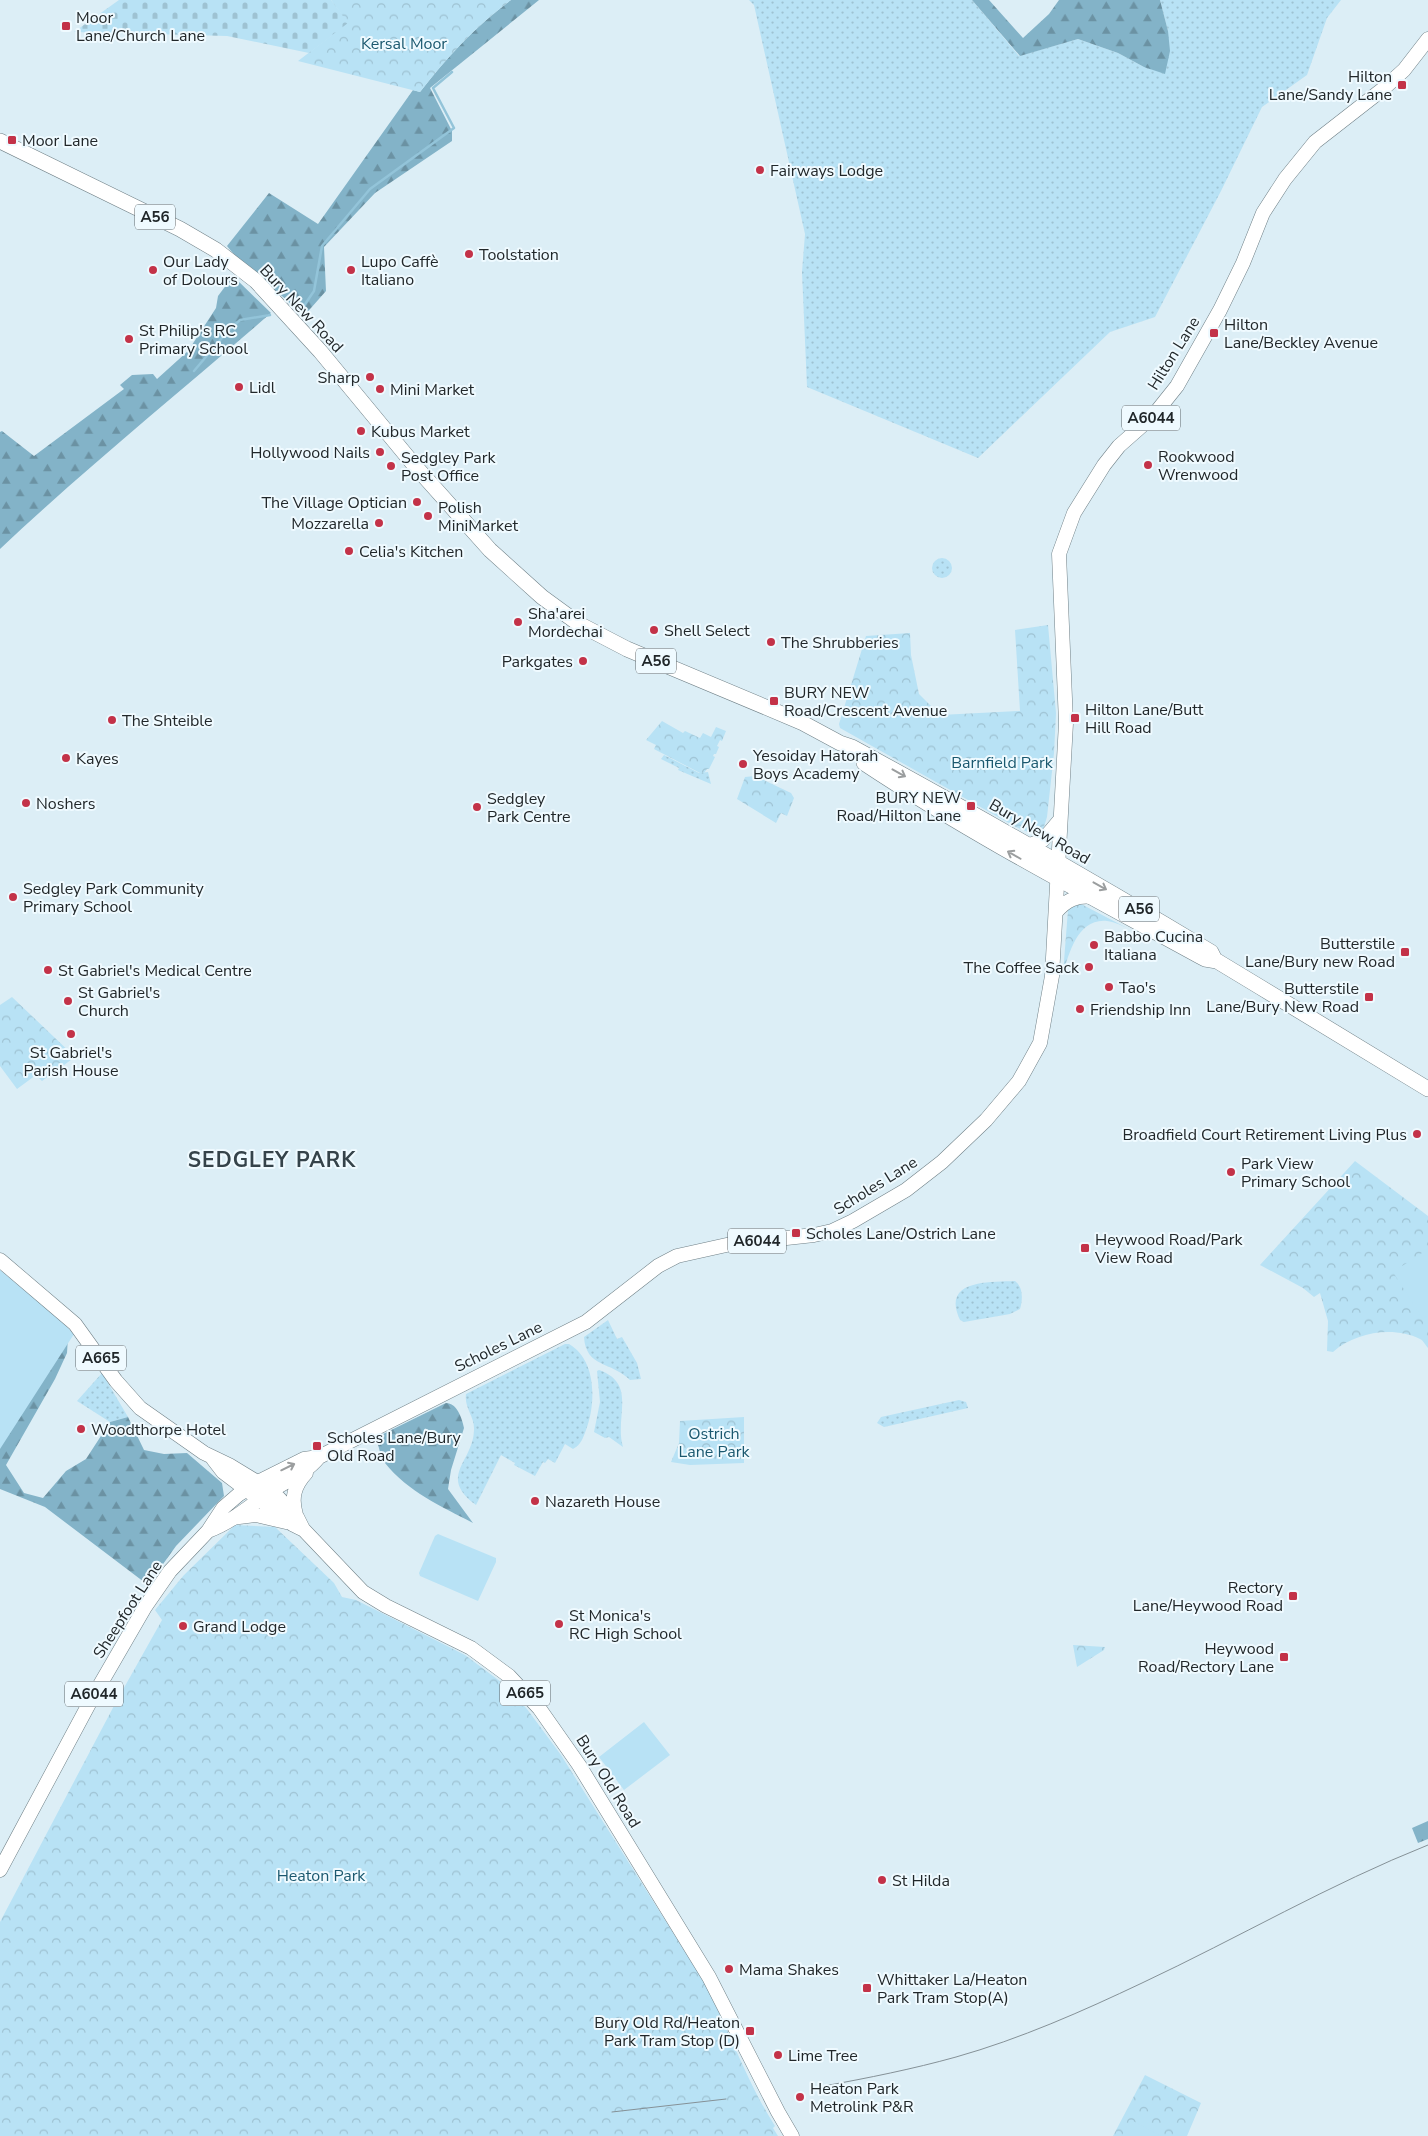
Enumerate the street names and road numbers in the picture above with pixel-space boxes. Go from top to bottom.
road number: A56 [135,204,175,230]
street label: Bury New Road [255,260,348,358]
street label: Hilton Lane [1143,313,1205,395]
road number: A6044 [1122,406,1180,430]
road number: A56 [636,648,676,674]
street label: Bury New Road [985,794,1094,870]
road number: A56 [1119,896,1159,922]
street label: Scholes Lane [829,1151,922,1220]
road number: A6044 [728,1228,786,1254]
street label: Scholes Lane [451,1316,546,1378]
road number: A665 [76,1346,126,1370]
street label: Sheepfoot Lane [88,1556,168,1663]
road number: A665 [500,1680,550,1706]
road number: A6044 [65,1682,123,1706]
street label: Bury Old Road [571,1731,646,1832]

